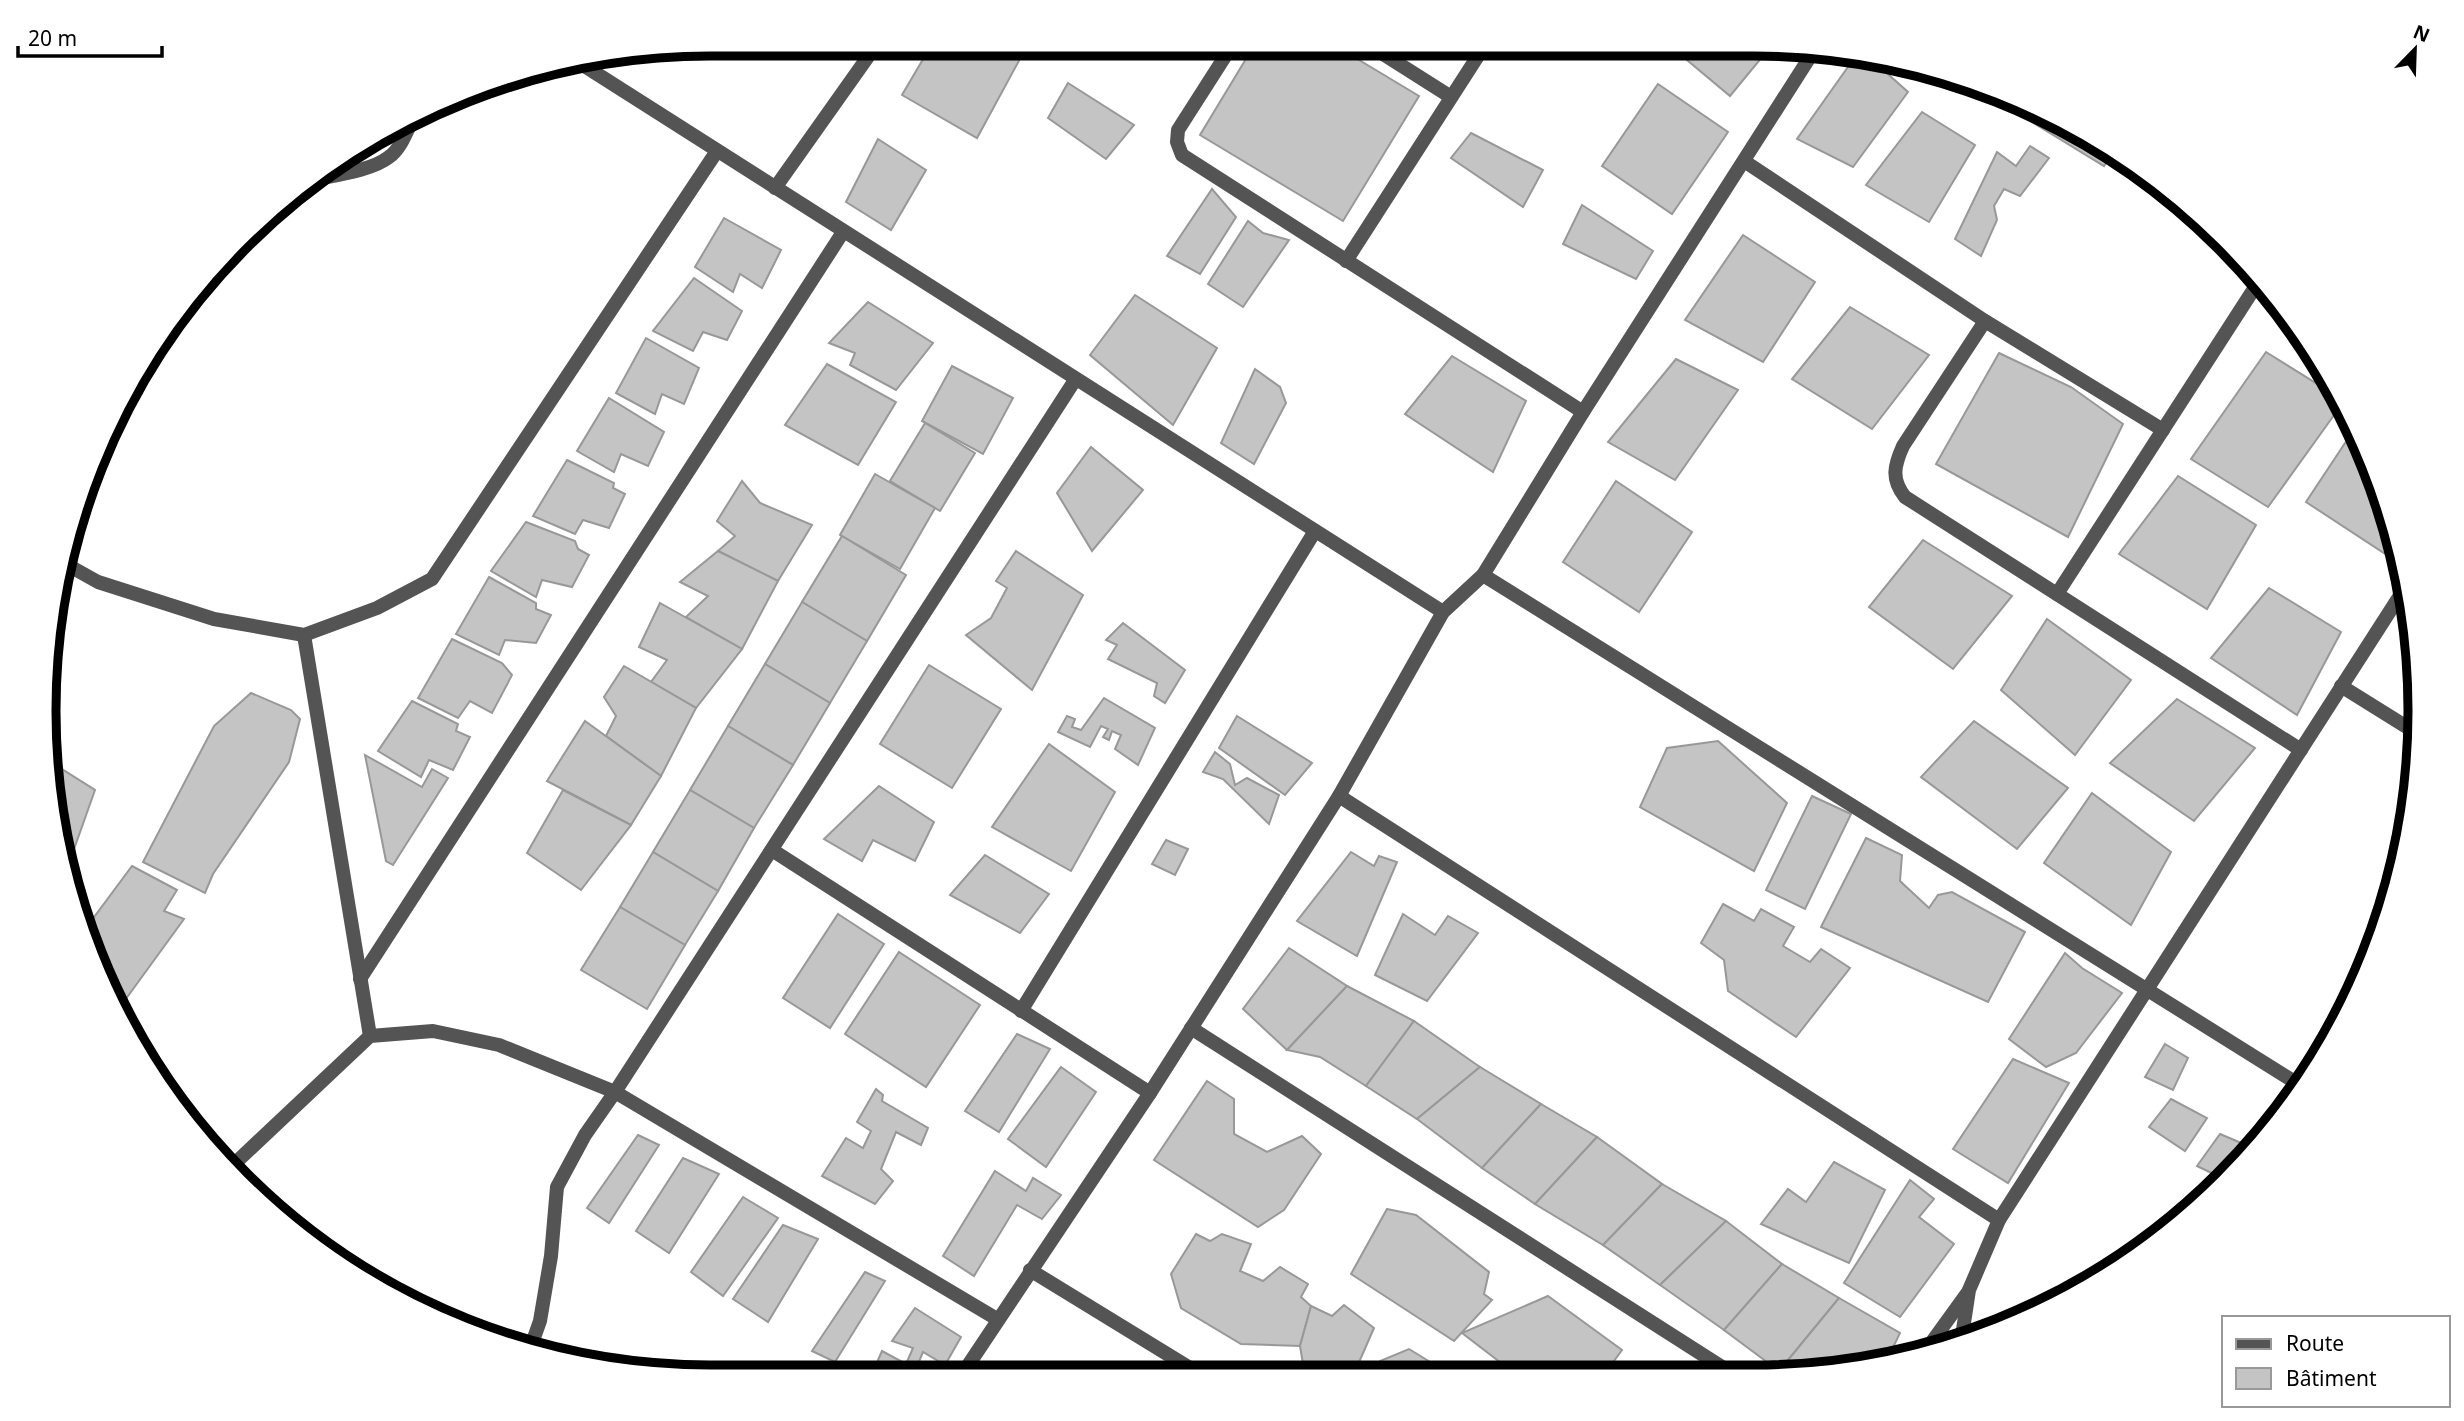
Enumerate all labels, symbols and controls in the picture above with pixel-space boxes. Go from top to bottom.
scale bar [18,14,161,58]
north arrow [2380,14,2450,84]
text: N [2409,18,2434,48]
text: 20 m [28,24,77,52]
legend [2222,1316,2450,1407]
text: Route [2286,1329,2344,1357]
text: Bâtiment [2286,1364,2377,1392]

